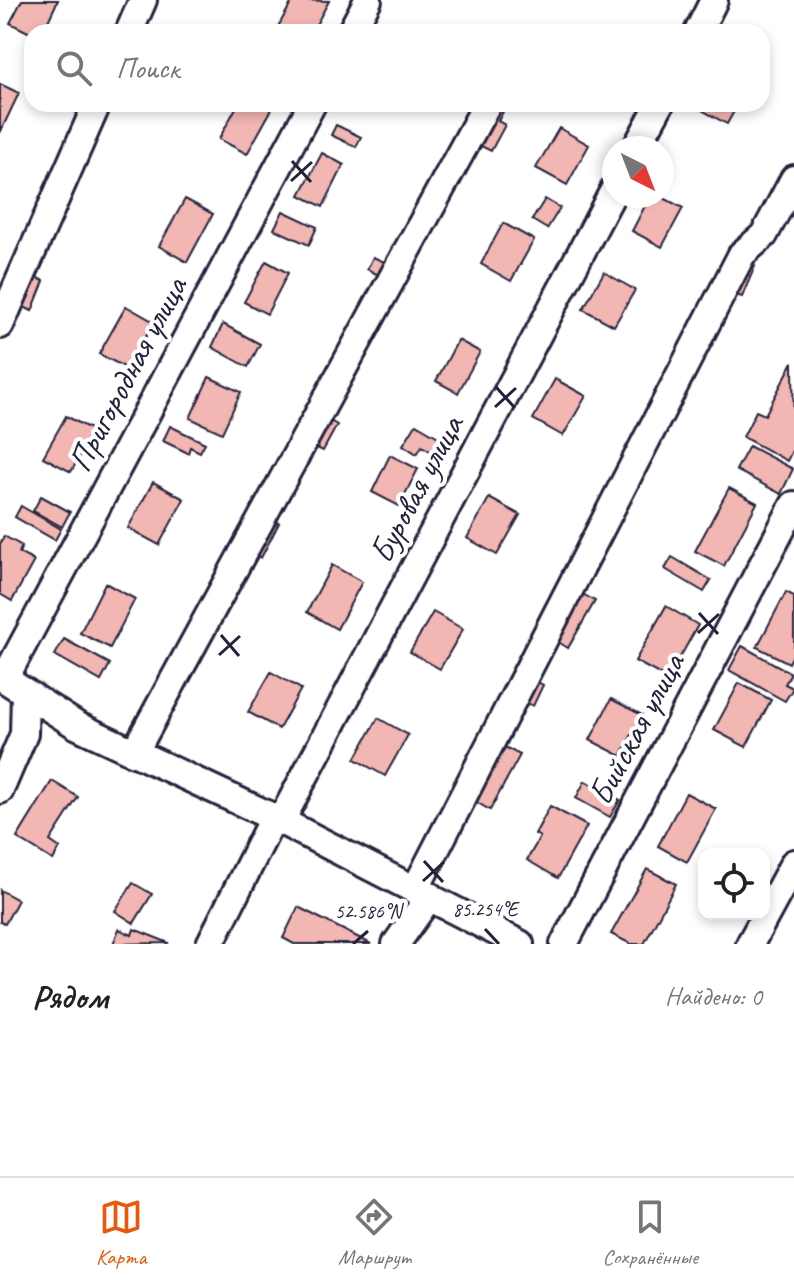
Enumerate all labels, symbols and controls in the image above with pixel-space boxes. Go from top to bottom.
search box [24,24,770,112]
icon: search [52,46,96,90]
text: Поиск [116,49,179,87]
north arrow [602,136,674,208]
street label: Пригородная улица [58,267,197,479]
street label: Буровая улица [359,406,474,570]
street label: Бийская улица [578,644,695,812]
map controls [698,848,770,920]
button: locate [698,848,770,920]
text: 85.254°E [452,897,520,922]
text: 52.586°N [335,899,404,924]
text: Рядом [32,975,108,1018]
text: Найдено: 0 [665,980,762,1013]
tab: Карта [96,1195,146,1271]
tab: Маршрут [338,1195,411,1271]
tab: Сохранённые [603,1195,698,1271]

